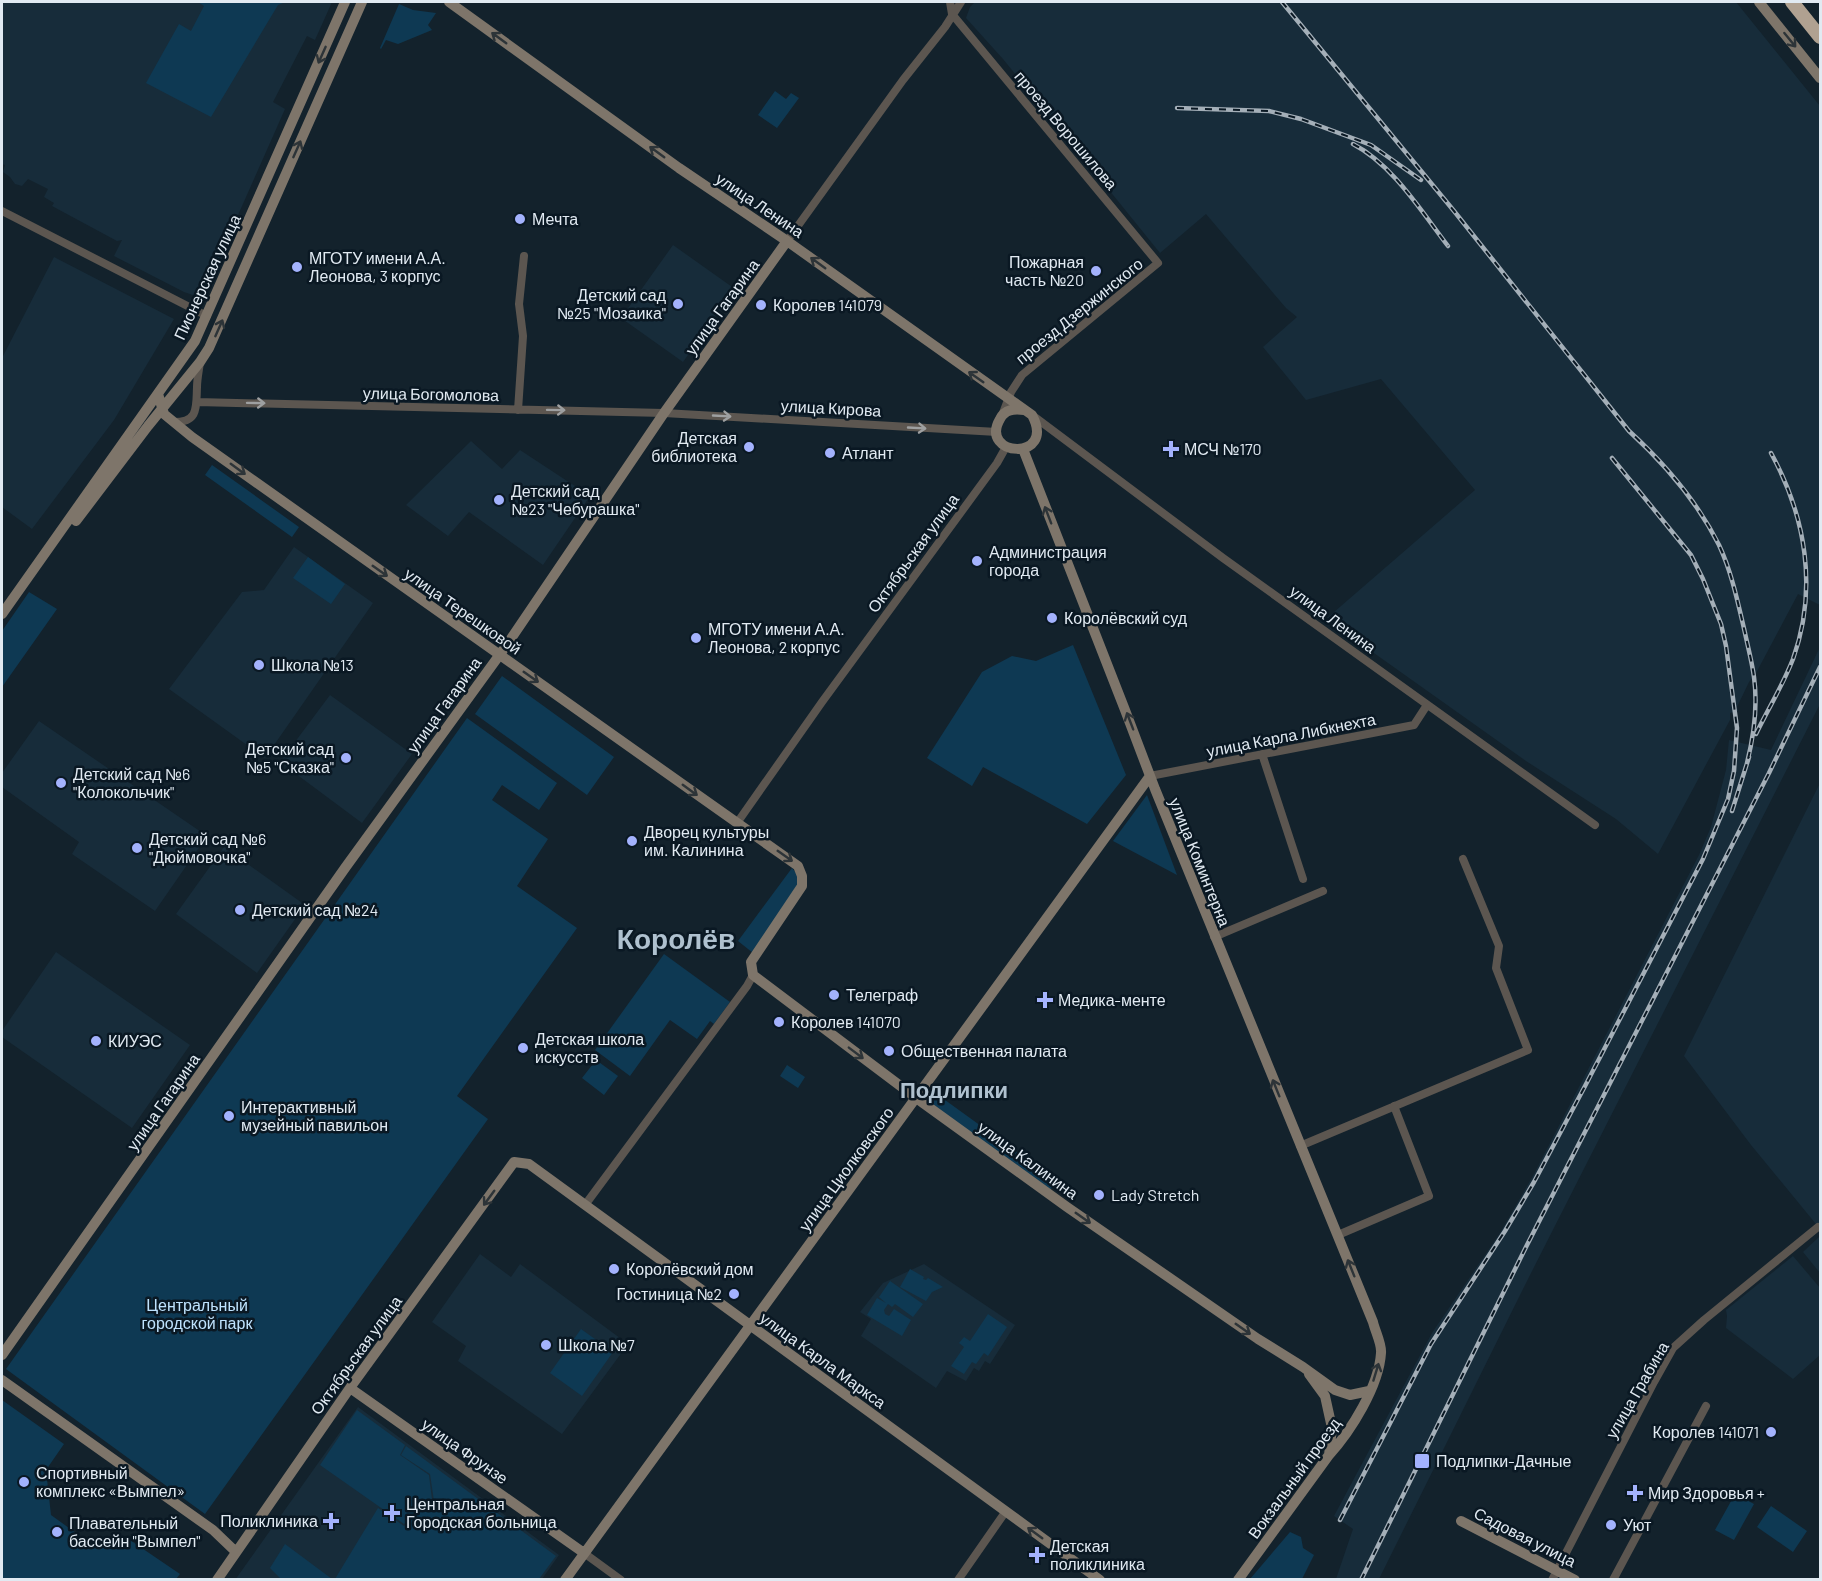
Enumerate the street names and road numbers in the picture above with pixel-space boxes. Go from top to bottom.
street label: проезд Ворошилова [1011,66,1122,193]
street label: улица Ленина [713,168,808,241]
street label: Пионерская улица [169,211,244,342]
street label: проезд Дзержинского [1011,254,1146,368]
street label: улица Гагарина [680,255,763,358]
street label: улица Богомолова [363,383,499,404]
street label: улица Кирова [780,395,882,420]
street label: Октябрьская улица [863,490,962,616]
street label: улица Терешковой [401,563,525,658]
street label: улица Ленина [1286,581,1380,656]
street label: улица Гагарина [402,653,485,756]
street label: улица Карла Либкнехта [1205,709,1377,760]
street label: улица Коминтерна [1166,795,1235,929]
street label: улица Гагарина [122,1050,203,1154]
street label: улица Циолковского [794,1103,897,1234]
street label: улица Калинина [974,1117,1082,1202]
street label: Октябрьская улица [306,1292,405,1418]
street label: улица Карла Маркса [757,1308,890,1412]
street label: улица Грабина [1601,1338,1672,1442]
street label: Вокзальный проезд [1243,1413,1344,1542]
street label: улица Фрунзе [418,1414,512,1487]
street label: Садовая улица [1471,1503,1579,1570]

